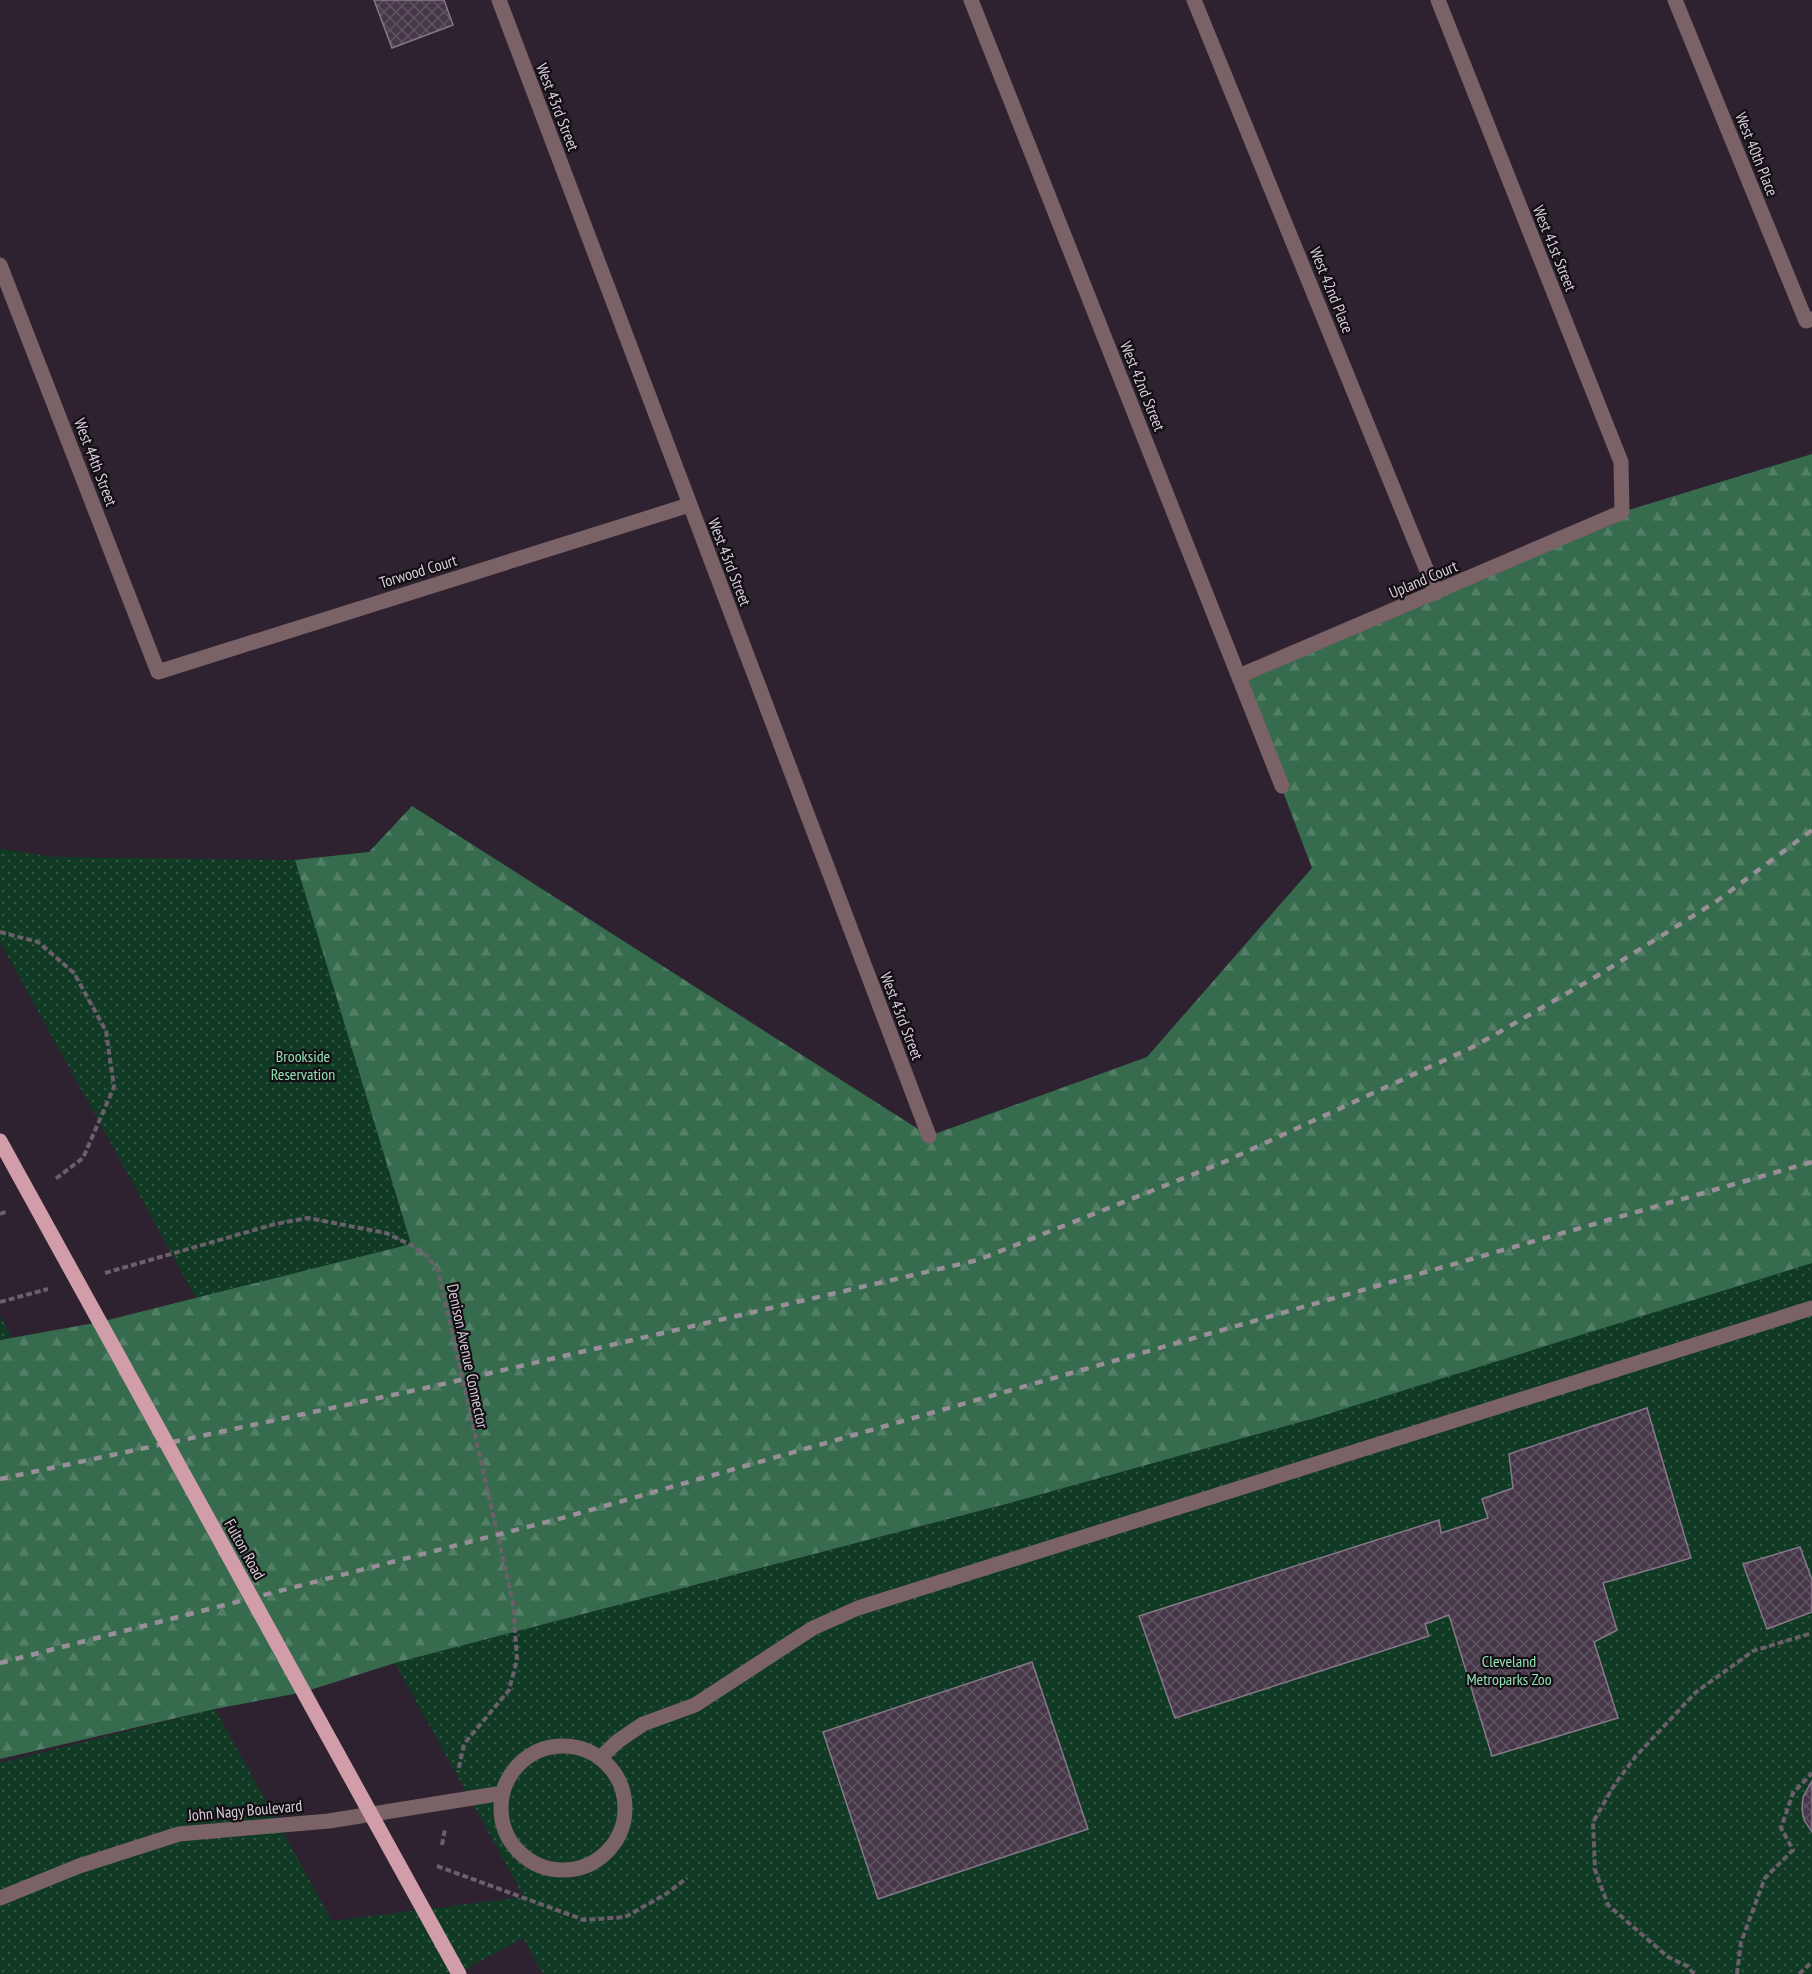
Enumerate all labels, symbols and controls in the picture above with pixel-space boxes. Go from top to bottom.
street label: West 43rd Street [532,60,584,154]
street label: West 40th Place [1731,109,1783,199]
street label: West 41st Street [1529,202,1581,294]
street label: West 42nd Place [1306,244,1358,336]
street label: West 42nd Street [1116,338,1170,434]
street label: West 44th Street [70,415,122,509]
street label: West 43rd Street [704,515,756,609]
street label: Torwood Court [377,550,460,592]
street label: Upland Court [1386,555,1461,602]
street label: West 43rd Street [876,969,928,1063]
park label: Brookside Reservation [271,1046,335,1084]
street label: Denison Avenue Connector [443,1282,493,1431]
street label: Fulton Road [220,1515,270,1583]
park label: Cleveland Metroparks Zoo [1466,1651,1552,1689]
street label: John Nagy Boulevard [186,1795,303,1825]

